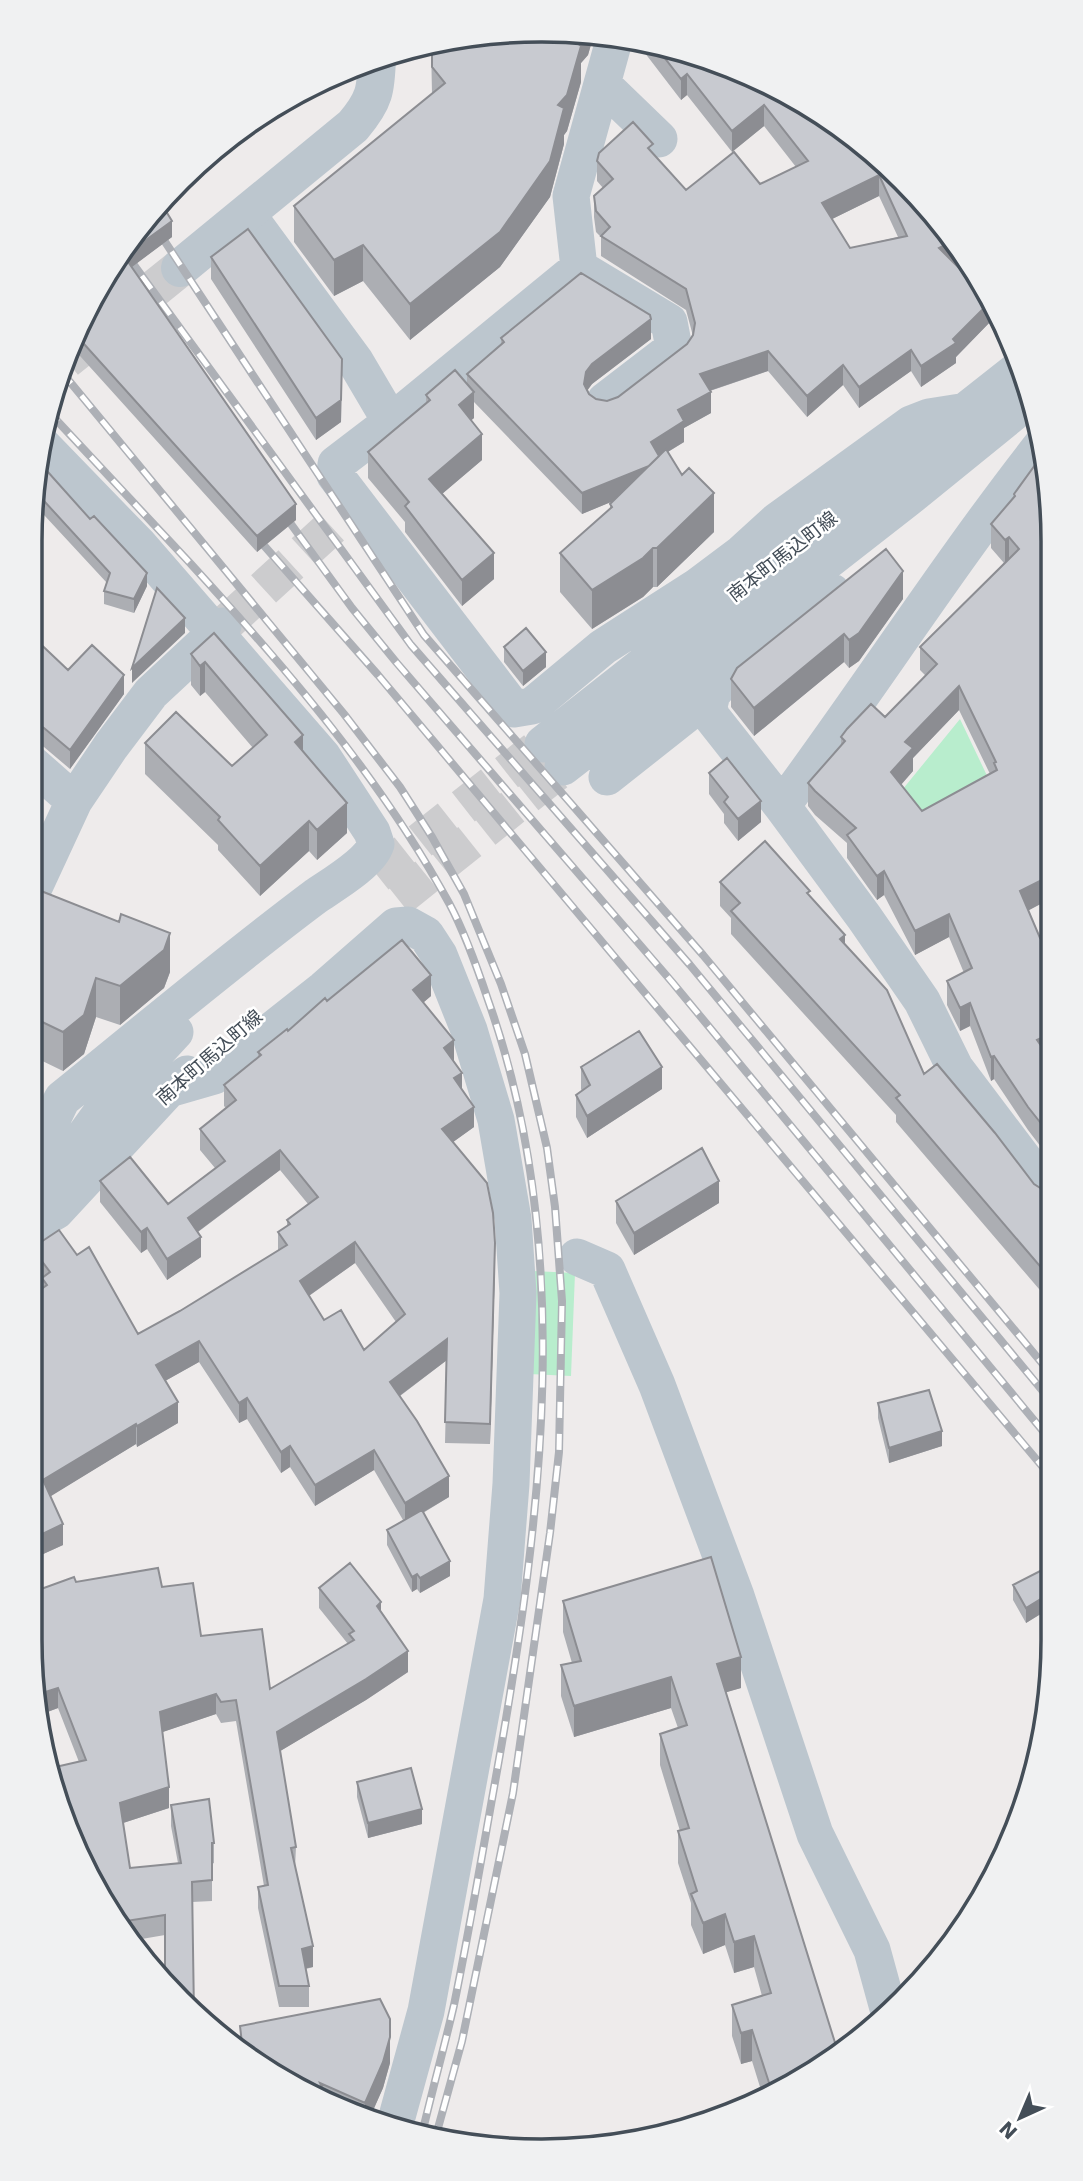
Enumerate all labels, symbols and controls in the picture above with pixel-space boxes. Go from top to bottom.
street label: 南本町馬込町線 [723,506,841,606]
street label: 南本町馬込町線 [152,1005,266,1109]
north arrow [985,2083,1055,2153]
text: N [995,2117,1022,2144]

